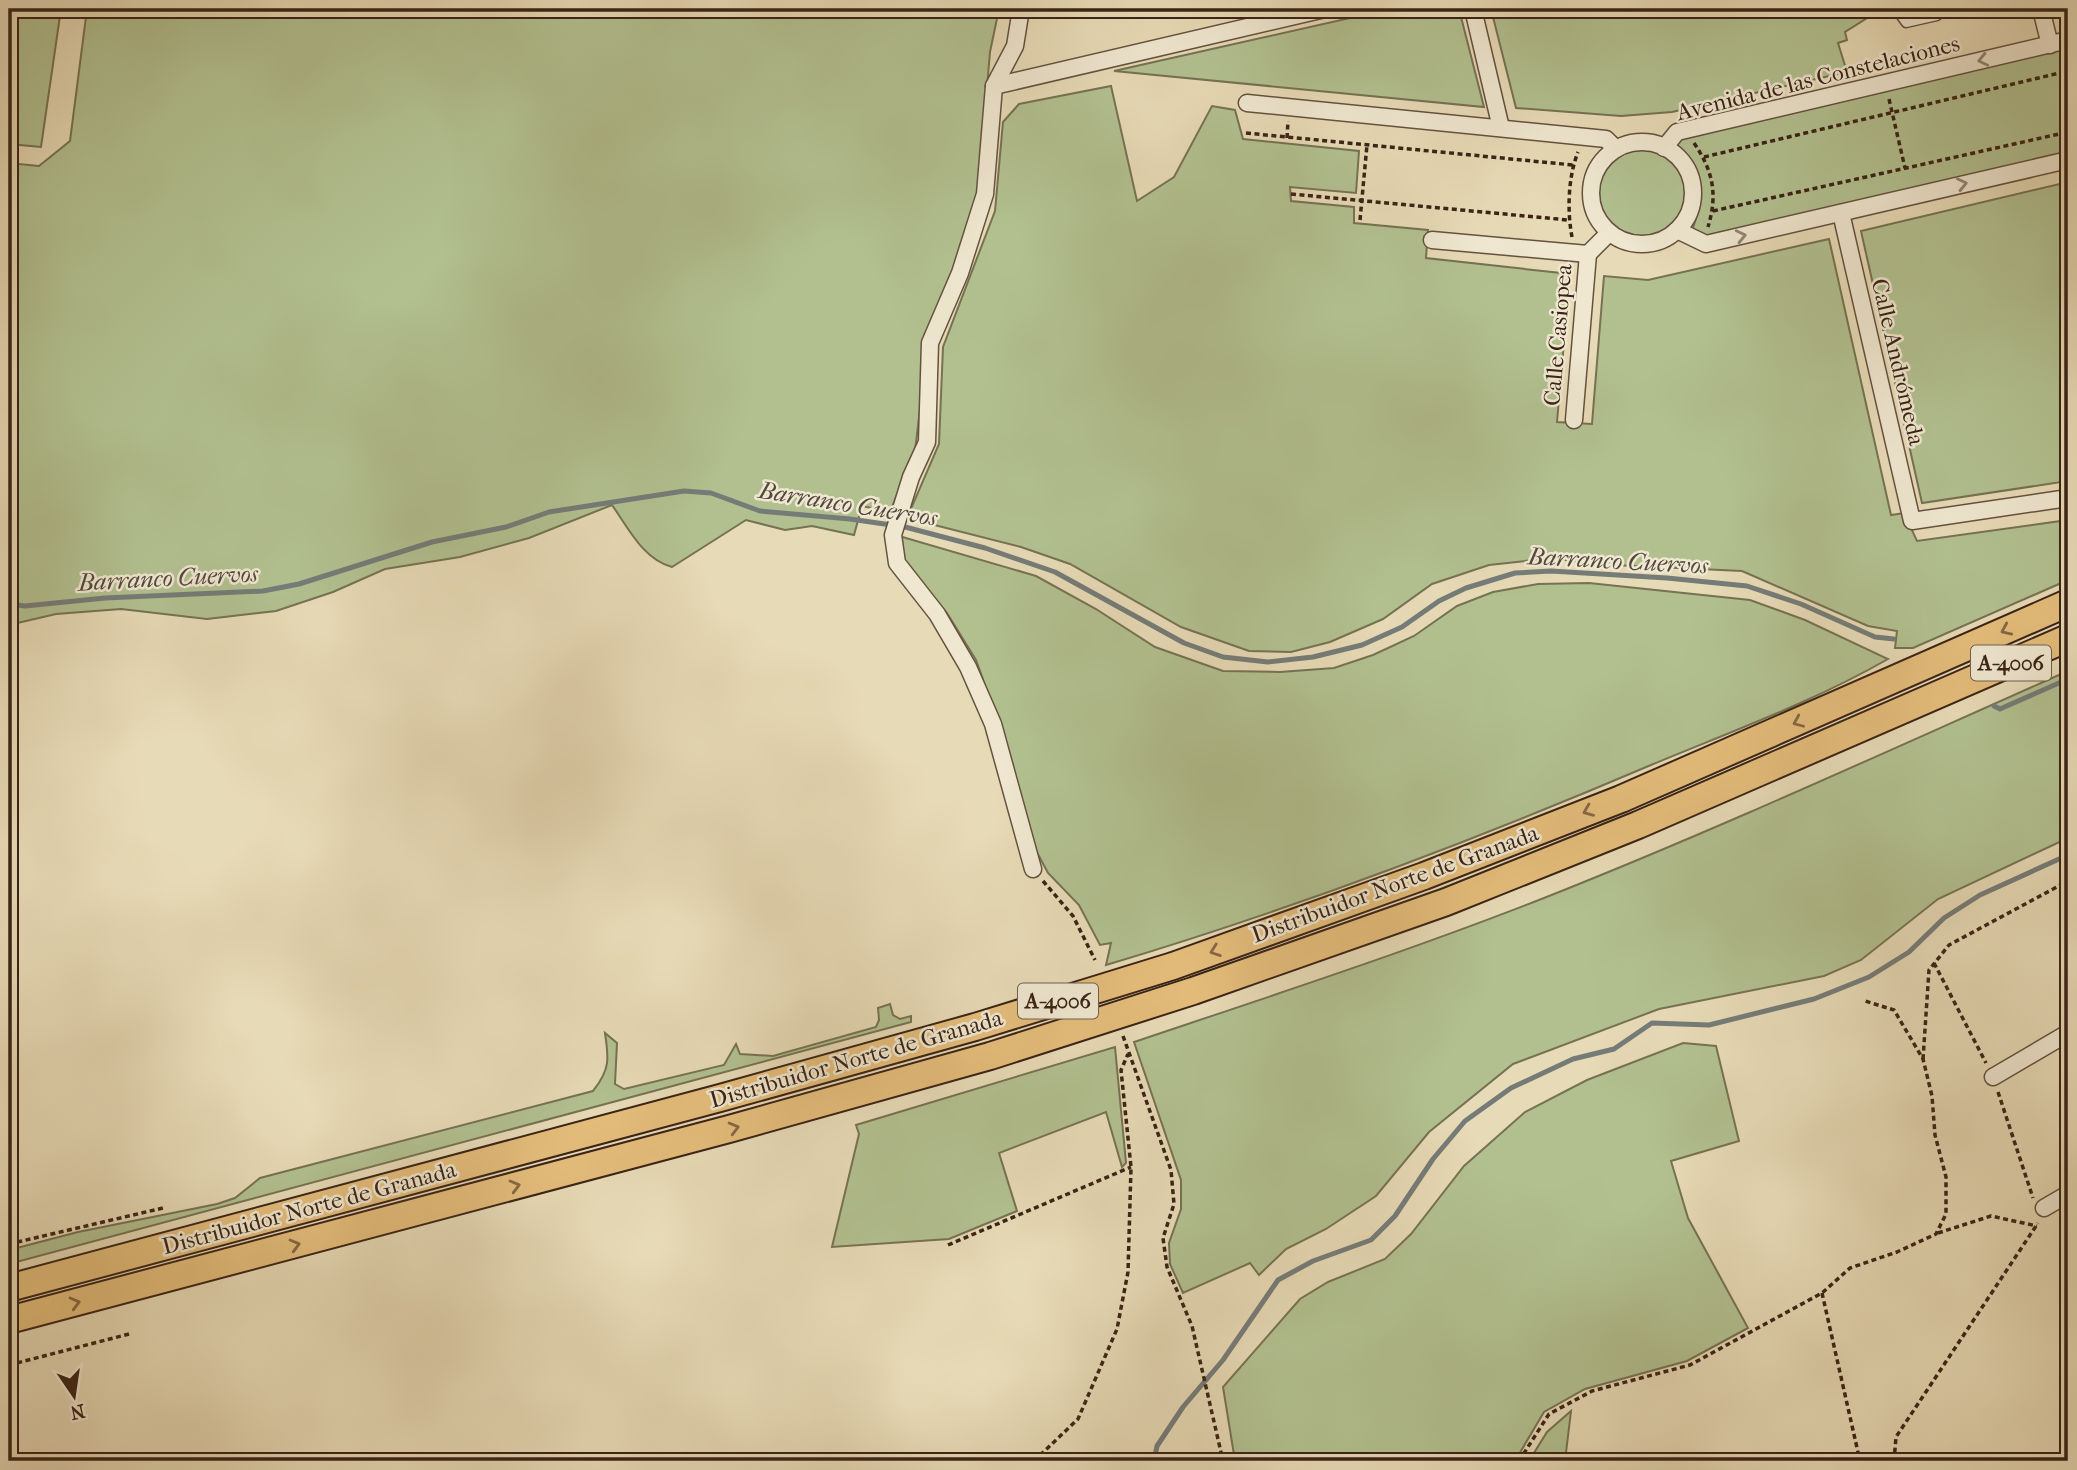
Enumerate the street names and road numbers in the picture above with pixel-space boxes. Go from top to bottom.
street label: Avenida de las Constelaciones [1673,30,1962,127]
street label: Calle Casiopea [1538,263,1578,407]
street label: Calle Andrómeda [1866,276,1930,448]
road number: A-4006 [1971,646,2051,680]
street label: Distribuidor Norte de Granada [1248,819,1542,949]
road number: A-4006 [1018,984,1098,1018]
street label: Distribuidor Norte de Granada [706,1004,1006,1114]
street label: Distribuidor Norte de Granada [159,1156,459,1260]

